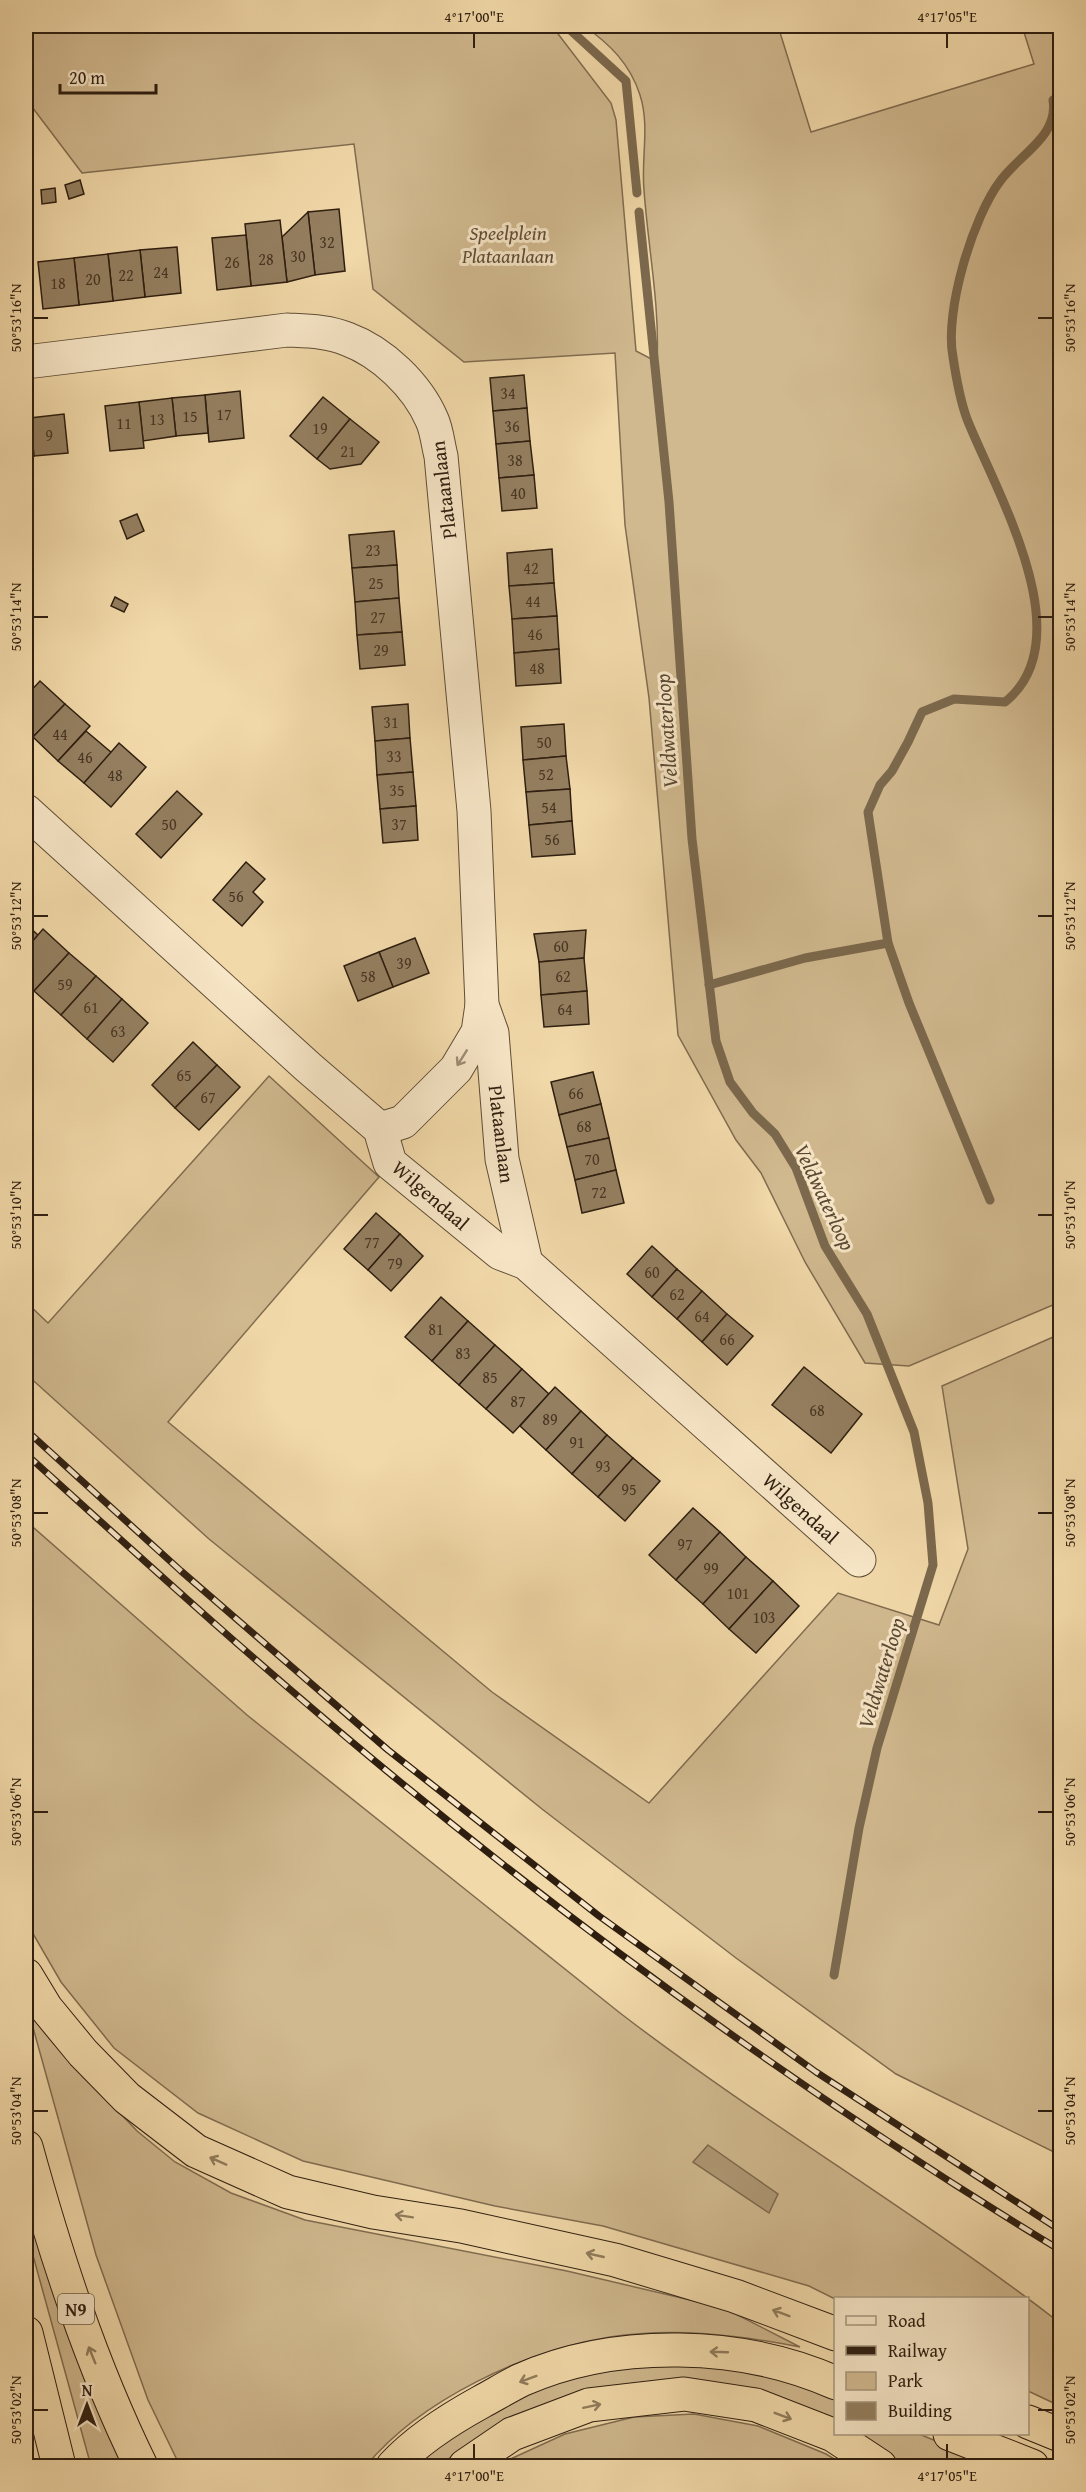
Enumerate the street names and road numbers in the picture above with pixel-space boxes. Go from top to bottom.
street label: Plataanlaan [423,439,463,541]
street label: Plataanlaan [482,1083,522,1185]
street label: Wilgendaal [386,1153,476,1237]
street label: Wilgendaal [756,1466,846,1550]
road number: N9 [58,2294,94,2324]

